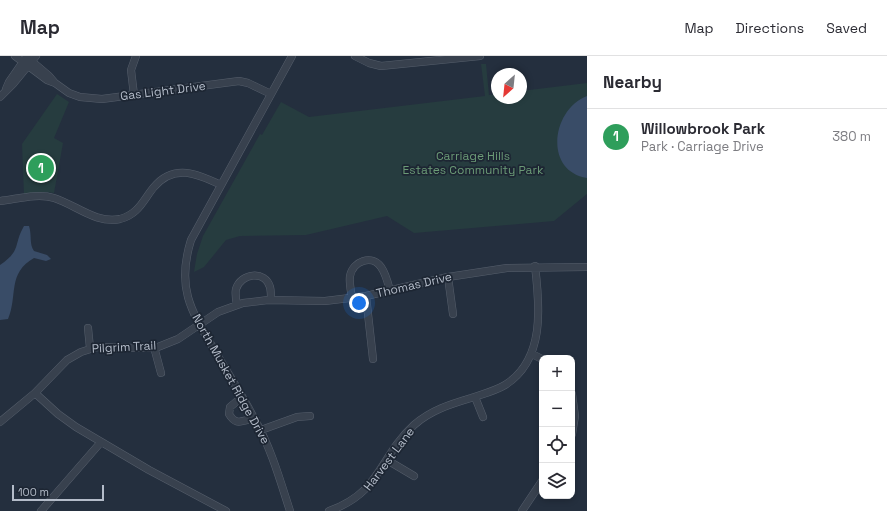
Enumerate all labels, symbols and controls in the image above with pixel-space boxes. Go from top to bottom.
text: Map [20,15,60,40]
text: Map [684,19,714,37]
text: Directions [736,19,804,37]
text: Saved [826,19,867,37]
north arrow [491,68,527,104]
text: Nearby [603,71,662,93]
street label: Gas Light Drive [119,78,207,104]
text: Willowbrook Park [641,119,765,138]
text: 1 [613,128,619,145]
text: 380 m [832,128,871,145]
text: Park · Carriage Drive [641,138,764,155]
park label: Carriage Hills Estates Community Park [403,148,544,178]
pin: 1 [28,153,54,183]
street label: Thomas Drive [375,269,453,301]
your location [349,293,369,313]
street label: North Musket Ridge Drive [189,311,273,447]
street label: Pilgrim Trail [91,337,157,357]
map controls [539,355,575,499]
button: + [539,355,575,391]
button: − [539,391,575,427]
street label: Harvest Lane [360,424,418,494]
button: locate [539,427,575,463]
button: layers [539,463,575,499]
scale bar [12,483,104,502]
text: 100 m [18,485,49,499]

